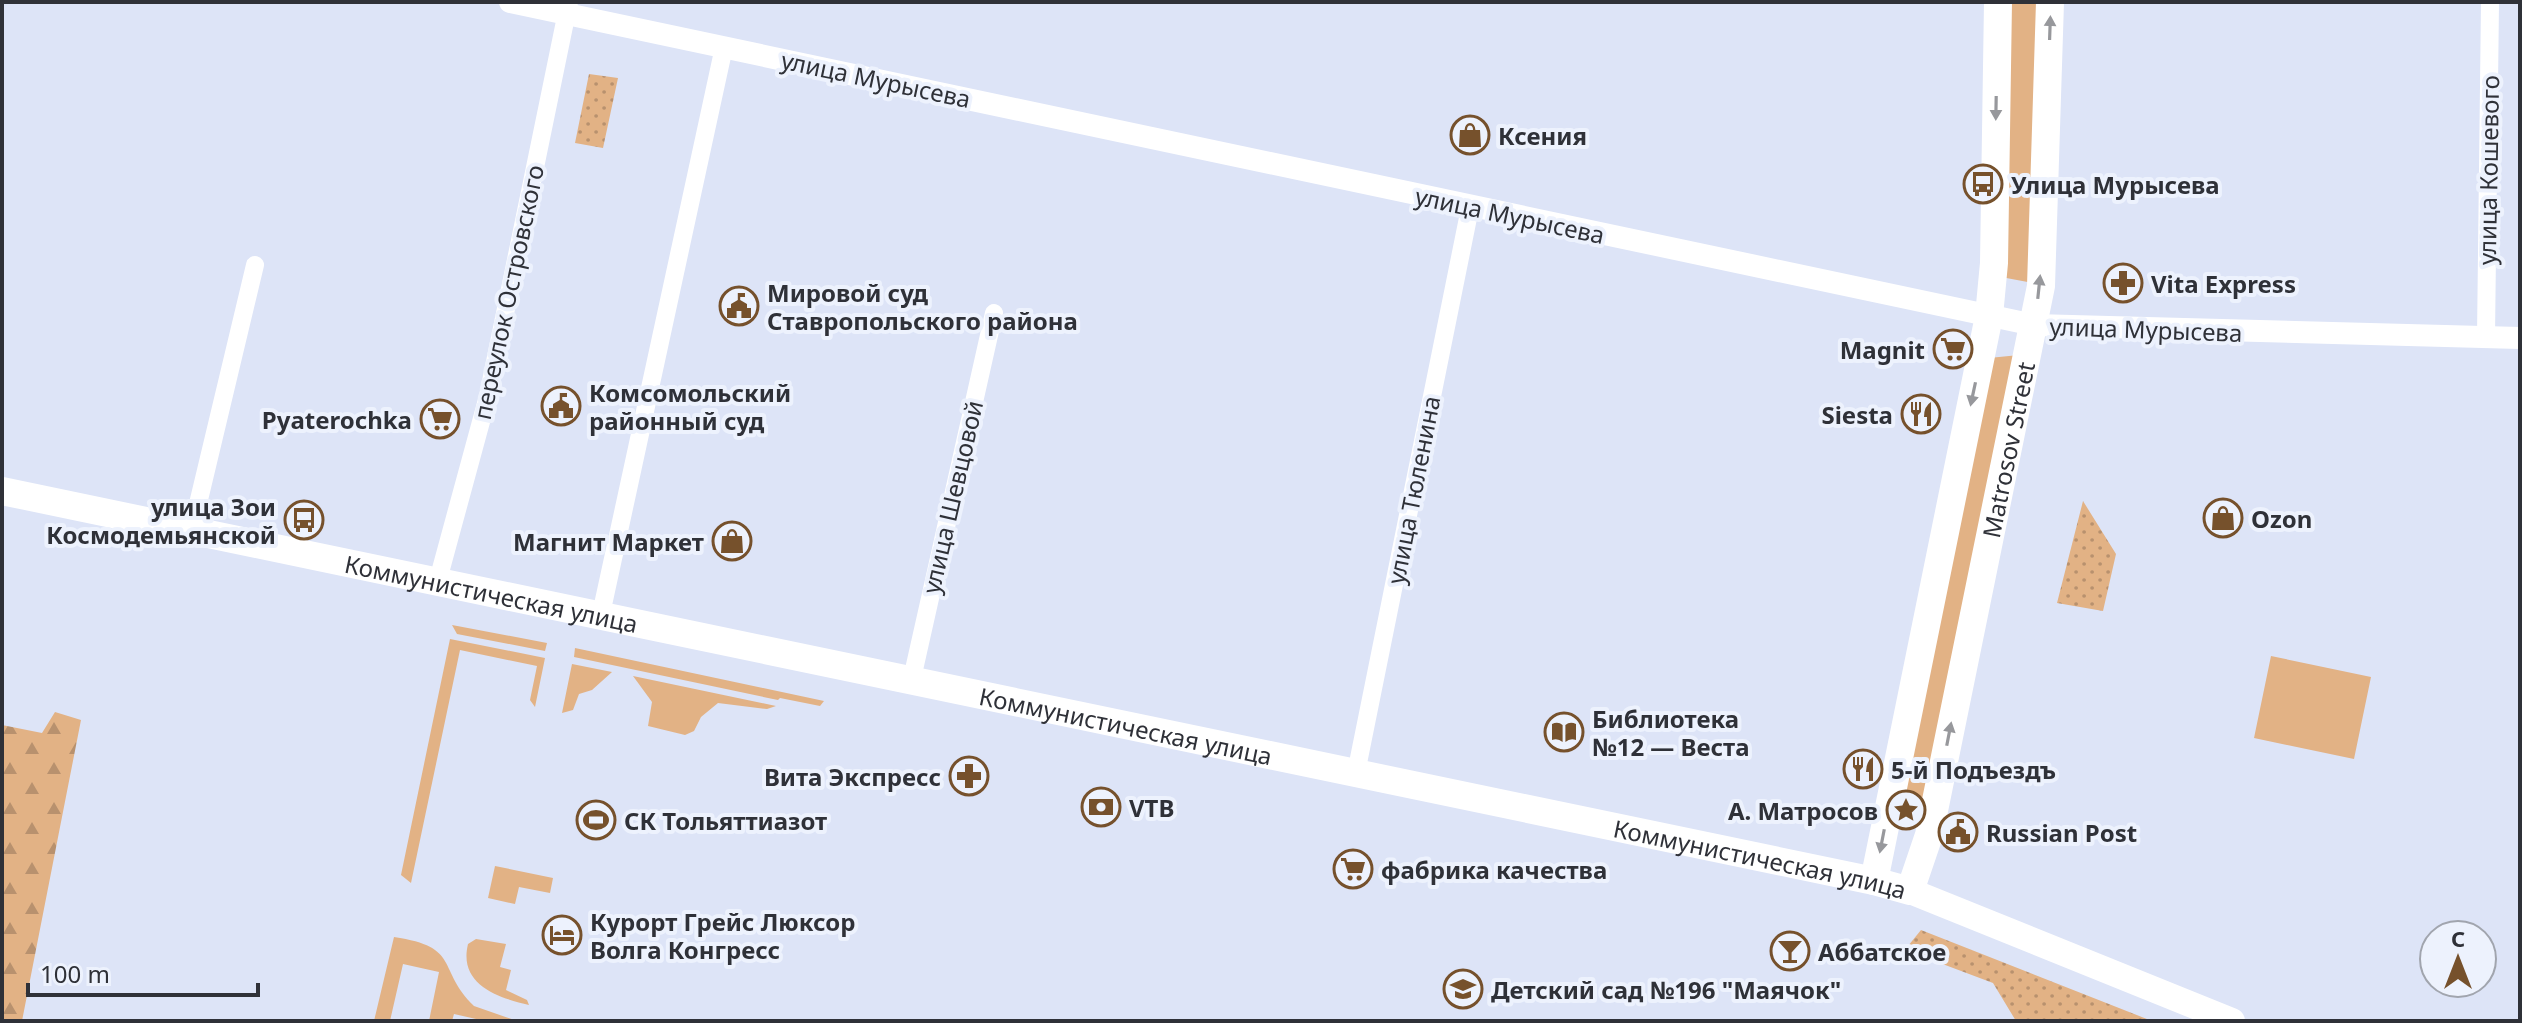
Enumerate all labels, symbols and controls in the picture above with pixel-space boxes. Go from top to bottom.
one-way arrow [2043,15,2056,40]
street label: улица Мурысева [778,43,974,115]
street label: улица Кошевого [2470,75,2506,265]
one-way arrow [1990,96,2002,121]
shop icon: Ксения [1449,114,1491,156]
place label: Ксения [1498,119,1587,152]
street label: переулок Островского [465,162,551,422]
bus stop icon: Улица Мурысева [1962,163,2004,205]
place label: Улица Мурысева [2011,168,2220,201]
street label: улица Мурысева [1412,179,1608,251]
pharmacy icon: Vita Express [2102,262,2144,304]
place label: Vita Express [2151,267,2296,300]
one-way arrow [2033,275,2046,300]
place label: Мировой суд Ставропольского района [767,276,1078,337]
public building icon: Мировой суд Ставропольского района [718,285,760,327]
street label: улица Мурысева [2049,309,2243,349]
supermarket icon: Magnit [1932,328,1974,370]
place label: Magnit [1840,333,1925,366]
street label: Matrosov Street [1974,358,2042,541]
place label: Комсомольский районный суд [589,376,791,437]
one-way arrow [1967,382,1979,407]
public building icon: Комсомольский районный суд [540,385,582,427]
street label: улица Тюленина [1379,393,1447,587]
restaurant icon: Siesta [1900,393,1942,435]
street label: улица Шевцовой [914,397,990,597]
supermarket icon: Pyaterochka [419,398,461,440]
place label: Siesta [1821,398,1893,431]
place label: Pyaterochka [262,403,412,436]
place label: улица Зои Космодемьянской [46,490,276,551]
shop icon: Ozon [2202,497,2244,539]
bus stop icon: улица Зои Космодемьянской [283,499,325,541]
place label: Ozon [2251,502,2312,535]
shop icon: Магнит Маркет [711,520,753,562]
place label: Магнит Маркет [513,525,704,558]
street label: Коммунистическая улица [342,546,641,640]
street label: Коммунистическая улица [976,679,1275,772]
place label: Библиотека №12 — Веста [1592,702,1750,763]
library icon: Библиотека №12 — Веста [1543,711,1585,753]
one-way arrow [1943,722,1956,747]
restaurant icon: 5-й Подъездъ [1842,748,1884,790]
place label: 5-й Подъездъ [1891,753,2056,786]
pharmacy icon: Вита Экспресс [948,755,990,797]
place label: Вита Экспресс [764,760,941,793]
bank icon: VTB [1080,786,1122,828]
place icon: А. Матросов [1885,789,1927,831]
place label: VTB [1129,791,1174,824]
place label: А. Матросов [1728,794,1878,827]
sports icon: СК Тольяттиазот [575,799,617,841]
place label: СК Тольяттиазот [624,804,827,837]
street label: Коммунистическая улица [1611,811,1910,906]
public building icon: Russian Post [1937,811,1979,853]
place label: Russian Post [1986,816,2137,849]
one-way arrow [1875,829,1887,854]
supermarket icon: фабрика качества [1332,848,1374,890]
place label: фабрика качества [1381,853,1607,886]
place label: Курорт Грейс Люксор Волга Конгресс [590,905,855,966]
hotel icon: Курорт Грейс Люксор Волга Конгресс [541,914,583,956]
north arrow [2418,919,2498,999]
text: С [2451,923,2465,953]
bar icon: Аббатское [1769,930,1811,972]
place label: Аббатское [1818,935,1946,968]
scale bar [28,947,258,997]
text: 100 m [40,957,110,990]
school or university icon: Детский сад №196 "Маячок" [1442,968,1484,1010]
place label: Детский сад №196 "Маячок" [1491,973,1841,1006]

